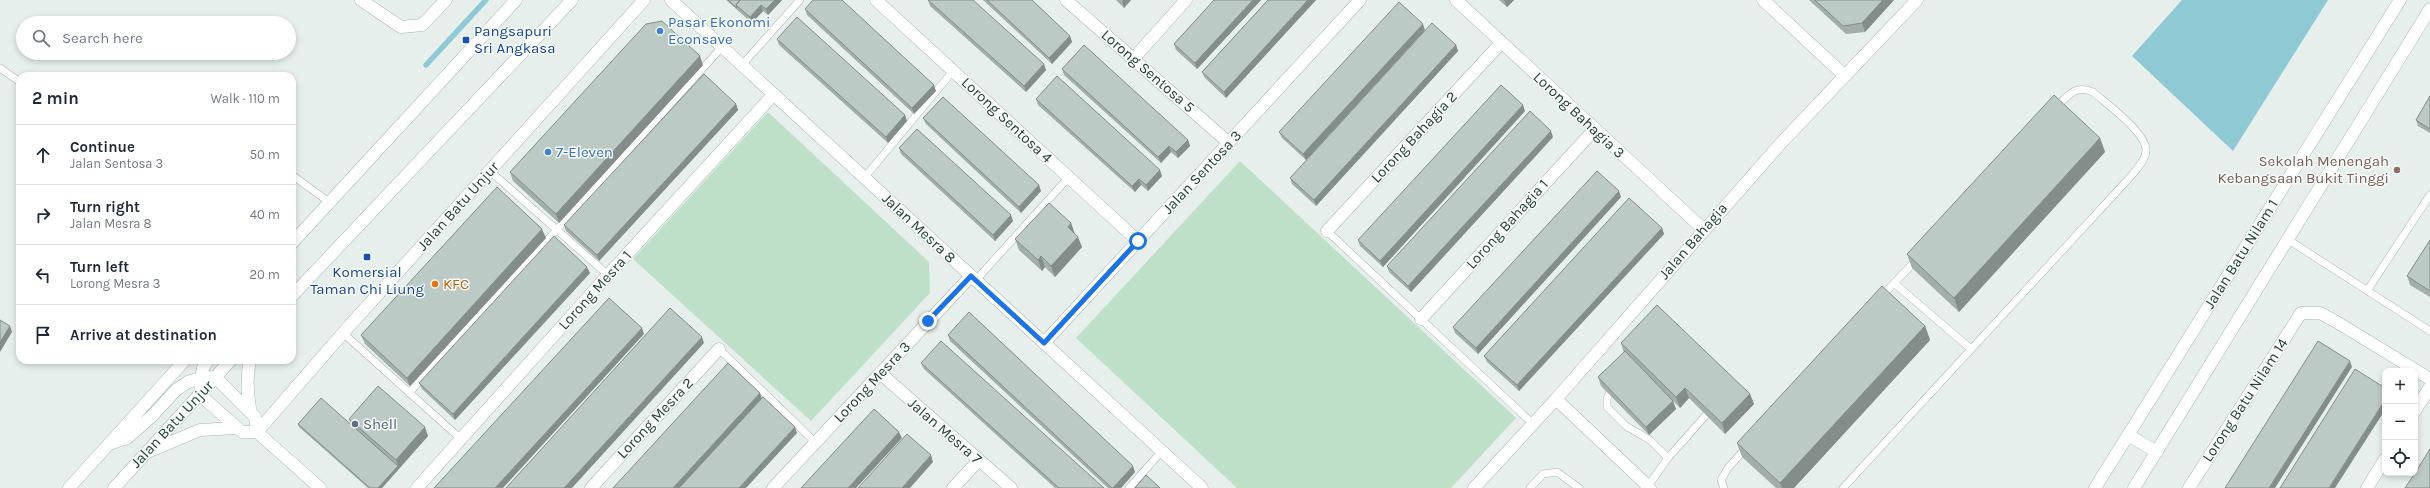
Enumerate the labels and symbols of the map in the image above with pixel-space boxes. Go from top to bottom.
place label: Pasar Ekonomi Econsave [668,13,771,48]
place label: Pangsapuri Sri Angkasa [474,22,556,57]
marker: Pasar Ekonomi Econsave [655,26,665,36]
street label: Lorong Sentosa 5 [1098,26,1198,116]
marker: Pangsapuri Sri Angkasa [461,35,471,45]
street label: Lorong Bahagia 3 [1530,68,1628,162]
street label: Lorong Sentosa 4 [958,73,1057,167]
street label: Lorong Bahagia 2 [1367,88,1461,186]
street label: Jalan Sentosa 3 [1159,127,1245,217]
place label: 7-Eleven [556,143,613,161]
marker: 7-Eleven [543,147,553,157]
place label: Sekolah Menengah Kebangsaan Bukit Tinggi [2218,152,2389,187]
street label: Jalan Batu Unjur [413,157,503,254]
marker: Sekolah Menengah Kebangsaan Bukit Tinggi [2392,165,2402,175]
street label: Lorong Bahagia 1 [1462,175,1552,273]
street label: Jalan Mesra 8 [878,189,960,267]
street label: Jalan Batu Nilam 1 [2200,196,2282,312]
street label: Jalan Bahagia [1655,199,1731,283]
route start [1129,232,1147,250]
street label: Lorong Mesra 1 [555,247,635,333]
marker: Komersial Taman Chi Liung [362,252,372,262]
place label: Komersial Taman Chi Liung [310,263,424,298]
place label: KFC [443,275,469,293]
marker: KFC [430,279,440,289]
route end [919,312,937,330]
street label: Lorong Batu Nilam 14 [2198,334,2292,465]
street label: Lorong Mesra 3 [830,338,914,426]
street label: Lorong Mesra 2 [613,374,697,462]
street label: Jalan Batu Unjur [127,376,218,472]
street label: Jalan Mesra 7 [904,394,986,468]
place label: Shell [363,415,397,433]
marker: Shell [350,419,360,429]

